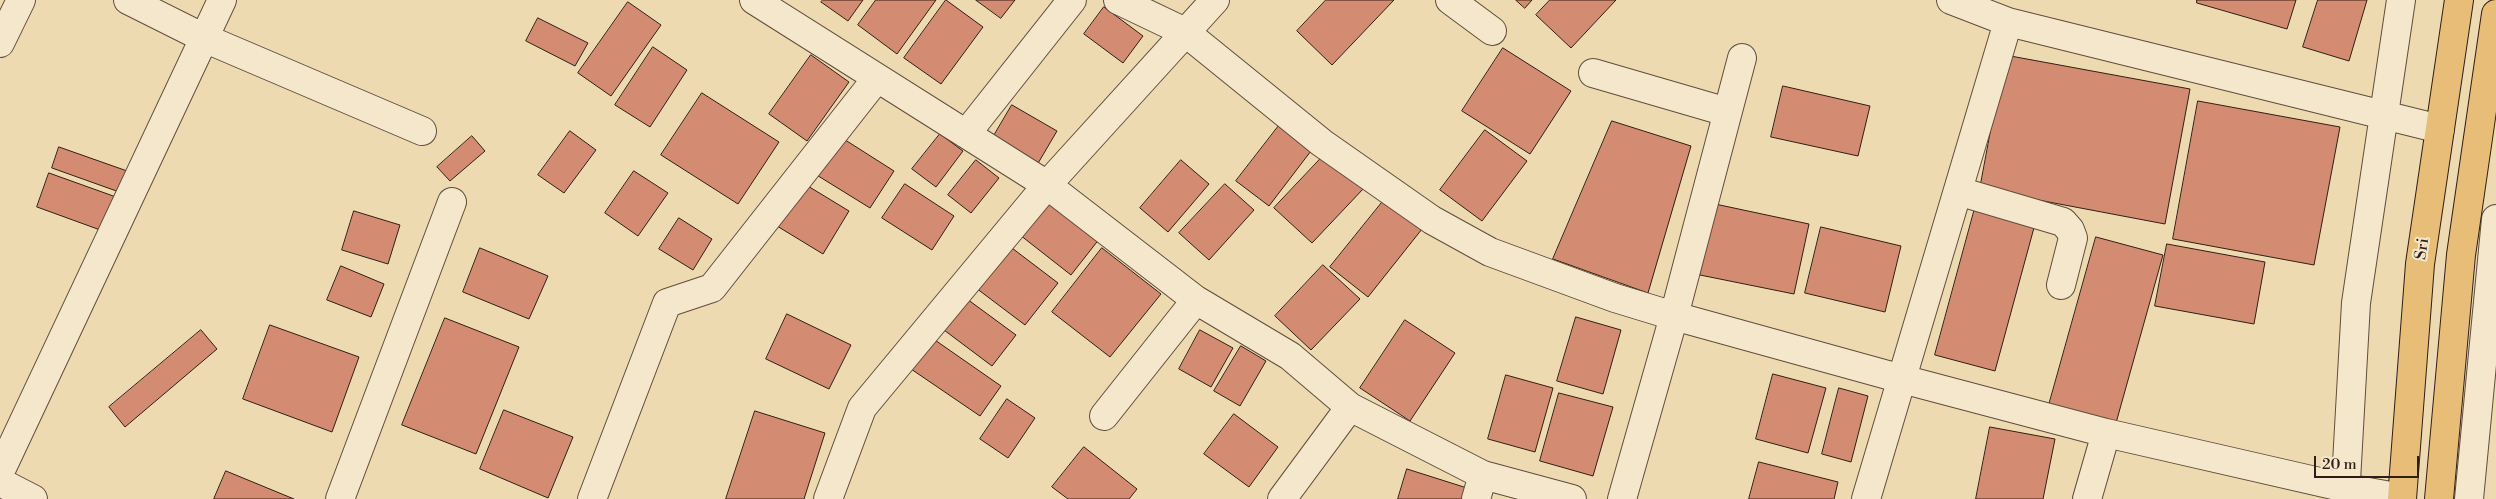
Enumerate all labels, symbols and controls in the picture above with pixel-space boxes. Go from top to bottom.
street label: Sri [2412,237,2434,261]
scale bar [2316,446,2421,478]
text: 20 m [2322,455,2357,474]

